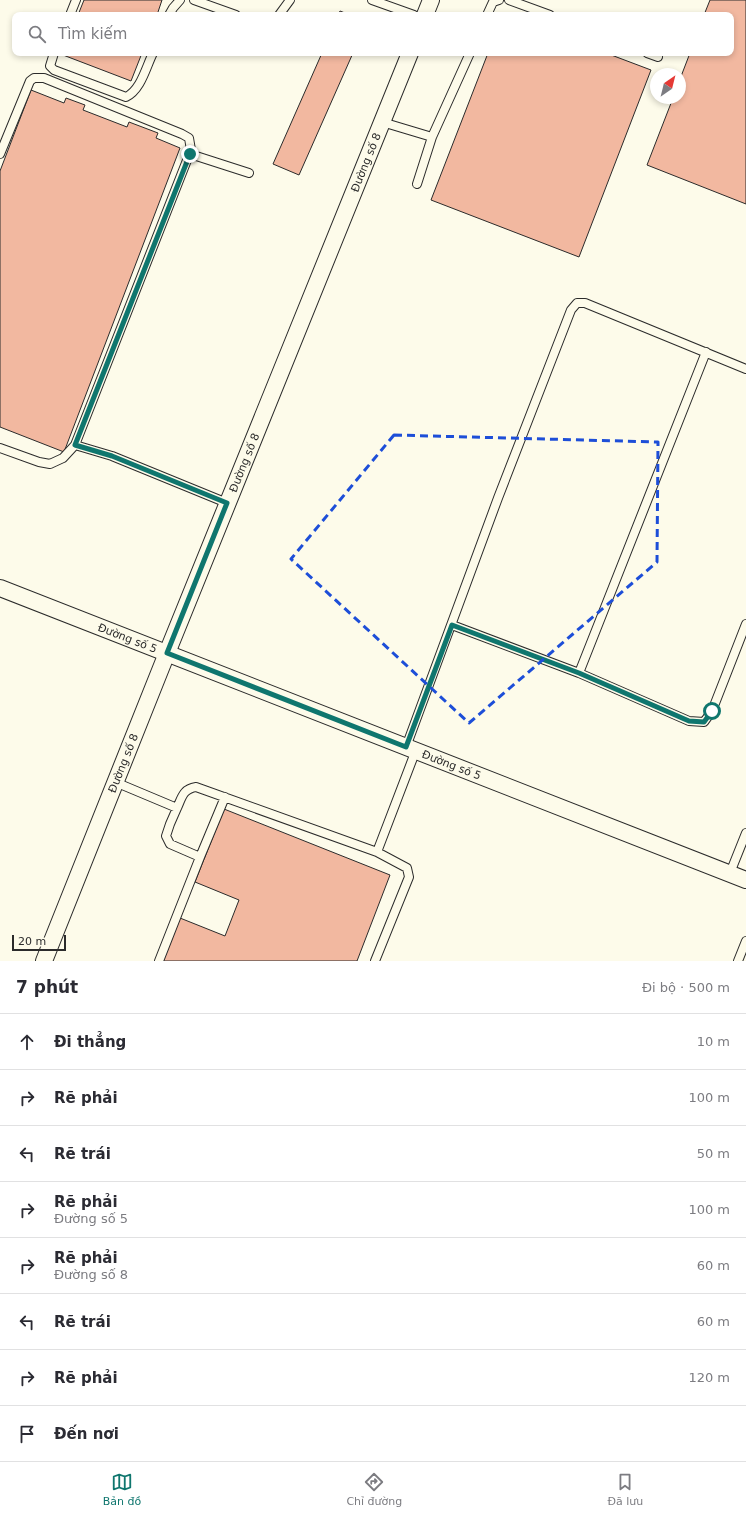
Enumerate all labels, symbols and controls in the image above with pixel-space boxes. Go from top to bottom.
search box [12,12,734,56]
icon: search [26,23,48,45]
text: Tìm kiếm [58,25,127,43]
north arrow [650,68,686,104]
street label: Đường số 8 [348,131,384,194]
route end [181,145,199,163]
street label: Đường số 8 [227,431,262,494]
street label: Đường số 5 [96,621,159,656]
route start [703,702,721,720]
street label: Đường số 8 [106,732,141,795]
street label: Đường số 5 [420,748,483,783]
scale bar [12,933,66,952]
text: 20 m [18,935,46,948]
text: 7 phút [16,977,78,997]
text: Đi bộ · 500 m [642,980,730,995]
icon: ahead [16,1031,38,1053]
text: Đi thẳng [54,1033,126,1051]
text: 10 m [697,1034,730,1049]
icon: right [16,1087,38,1109]
text: Rẽ phải [54,1089,118,1107]
text: 100 m [688,1090,730,1105]
icon: left [16,1143,38,1165]
text: Rẽ trái [54,1145,111,1163]
text: 50 m [697,1146,730,1161]
text: Rẽ phải [54,1193,118,1211]
icon: right [16,1199,38,1221]
text: 100 m [688,1202,730,1217]
text: Đường số 5 [54,1211,128,1226]
text: Rẽ phải [54,1249,118,1267]
icon: right [16,1255,38,1277]
text: 60 m [697,1258,730,1273]
text: Đường số 8 [54,1267,128,1282]
icon: left [16,1311,38,1333]
text: Rẽ trái [54,1313,111,1331]
text: 60 m [697,1314,730,1329]
icon: right [16,1367,38,1389]
text: Rẽ phải [54,1369,118,1387]
text: 120 m [688,1370,730,1385]
icon: arrive [16,1423,38,1445]
text: Đến nơi [54,1425,119,1443]
tab: Bản đồ [103,1471,141,1508]
tab: Chỉ đường [346,1471,402,1508]
tab: Đã lưu [608,1471,643,1508]

